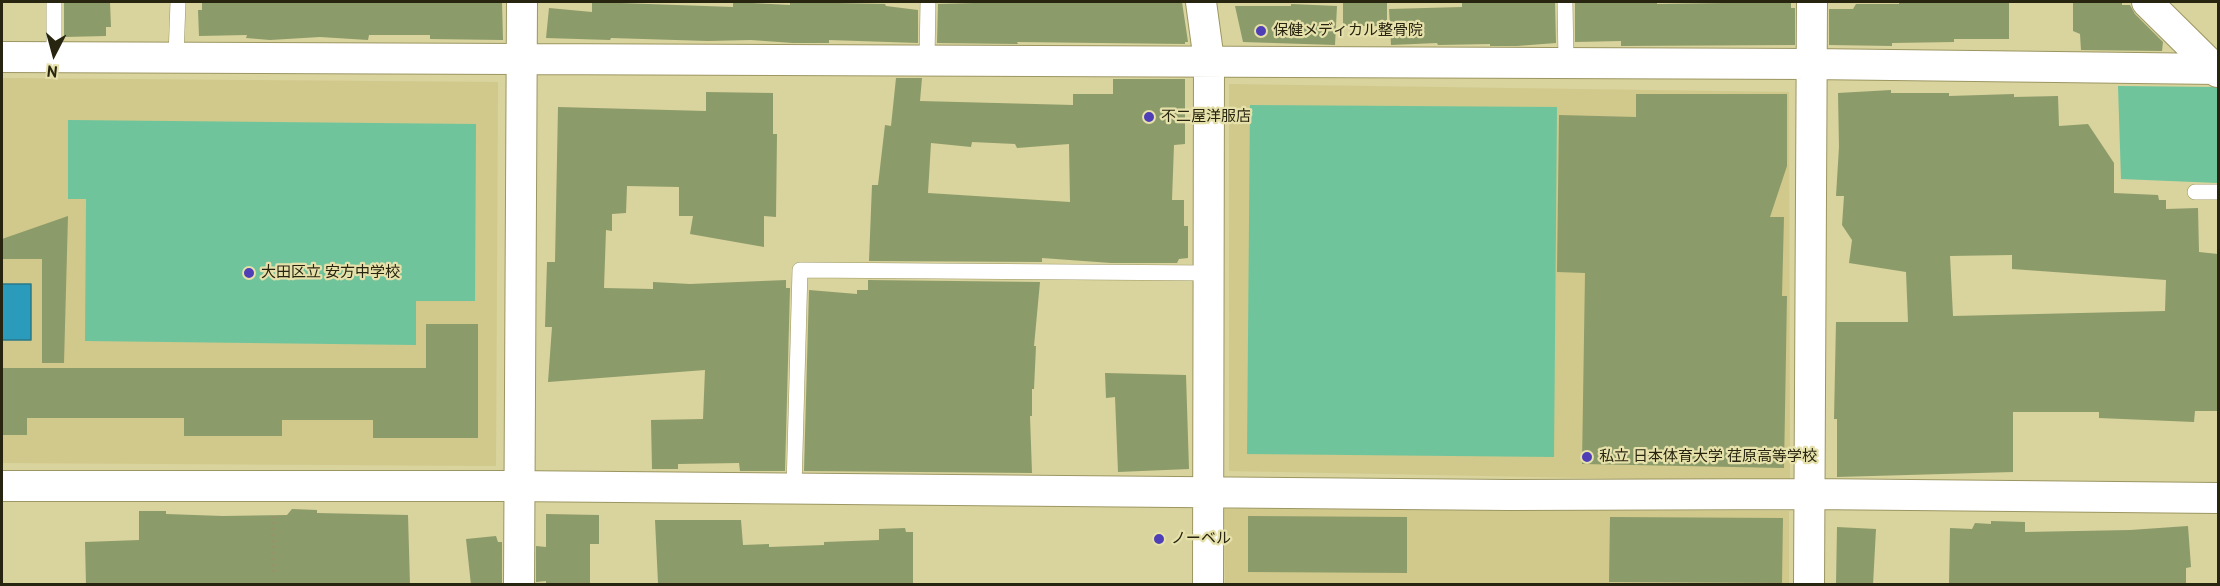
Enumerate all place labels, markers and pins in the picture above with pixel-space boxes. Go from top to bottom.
place label: 保健メディカル整骨院 [1273,22,1423,40]
marker: 保健メディカル整骨院 [1254,24,1268,38]
place label: 不二屋洋服店 [1161,108,1251,126]
marker: 不二屋洋服店 [1142,110,1156,124]
place label: 大田区立 安方中学校 [261,264,400,282]
marker: 大田区立 安方中学校 [242,266,256,280]
place label: 私立 日本体育大学 荏原高等学校 [1599,448,1817,466]
marker: 私立 日本体育大学 荏原高等学校 [1580,450,1594,464]
place label: ノーベル [1171,530,1231,548]
marker: ノーベル [1152,532,1166,546]

